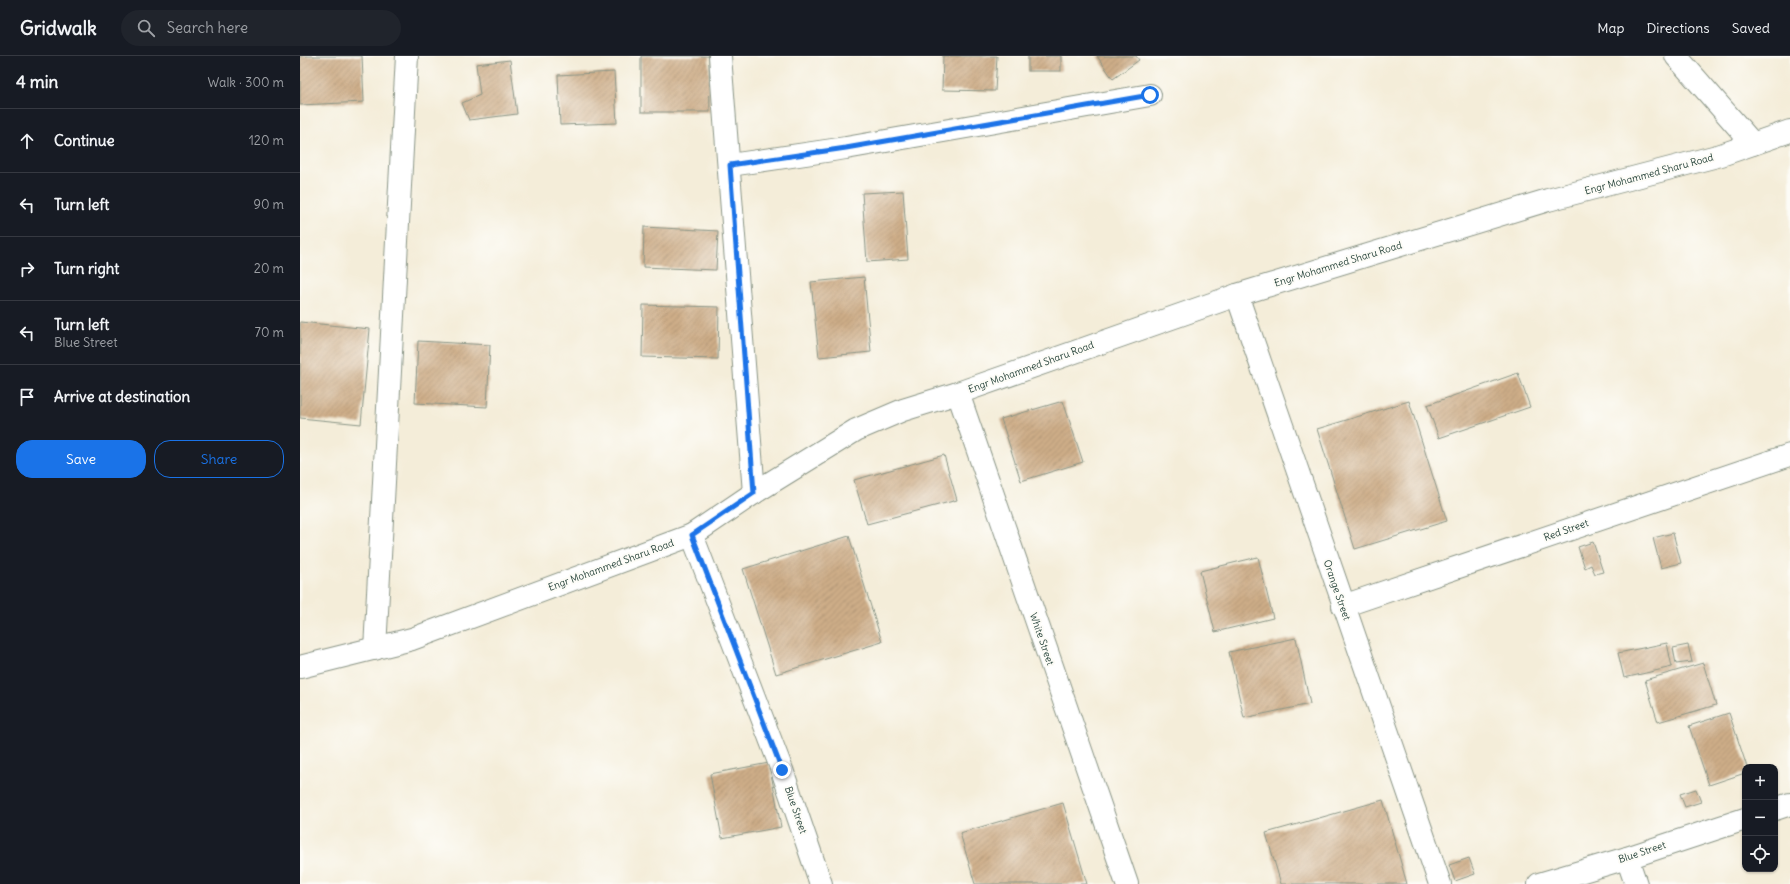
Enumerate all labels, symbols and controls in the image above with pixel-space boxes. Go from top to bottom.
search box [121,10,401,46]
text: Gridwalk [20,16,97,40]
icon: search [135,17,157,39]
text: Search here [167,18,248,37]
text: Map [1597,19,1624,37]
text: Directions [1646,19,1710,37]
text: Saved [1732,19,1770,37]
text: 4 min [16,71,58,93]
text: Walk · 300 m [208,74,284,91]
route start [1141,86,1159,104]
icon: ahead [16,130,38,152]
text: Continue [54,131,115,150]
text: 120 m [249,132,284,149]
street label: Engr Mohammed Sharu Road [1583,151,1715,197]
icon: left [16,194,38,216]
text: Turn left [54,195,109,214]
text: 90 m [253,196,284,213]
street label: Engr Mohammed Sharu Road [1273,238,1403,290]
icon: right [16,258,38,280]
text: Turn right [54,259,119,278]
text: 20 m [254,260,284,277]
text: Turn left [54,315,109,334]
icon: left [16,322,38,344]
text: 70 m [255,324,284,341]
text: Blue Street [54,334,118,351]
street label: Engr Mohammed Sharu Road [966,338,1096,396]
icon: arrive [16,386,38,408]
text: Arrive at destination [54,387,190,406]
button: Save [16,440,146,478]
button: Share [154,440,284,478]
street label: Red Street [1542,516,1591,544]
street label: Engr Mohammed Sharu Road [546,536,676,594]
street label: Orange Street [1321,558,1354,623]
street label: White Street [1027,611,1057,668]
route end [773,761,791,779]
map controls [1742,764,1778,872]
button: + [1742,764,1778,800]
street label: Blue Street [782,785,810,836]
button: − [1742,800,1778,836]
button: locate [1742,836,1778,872]
street label: Blue Street [1617,838,1668,866]

